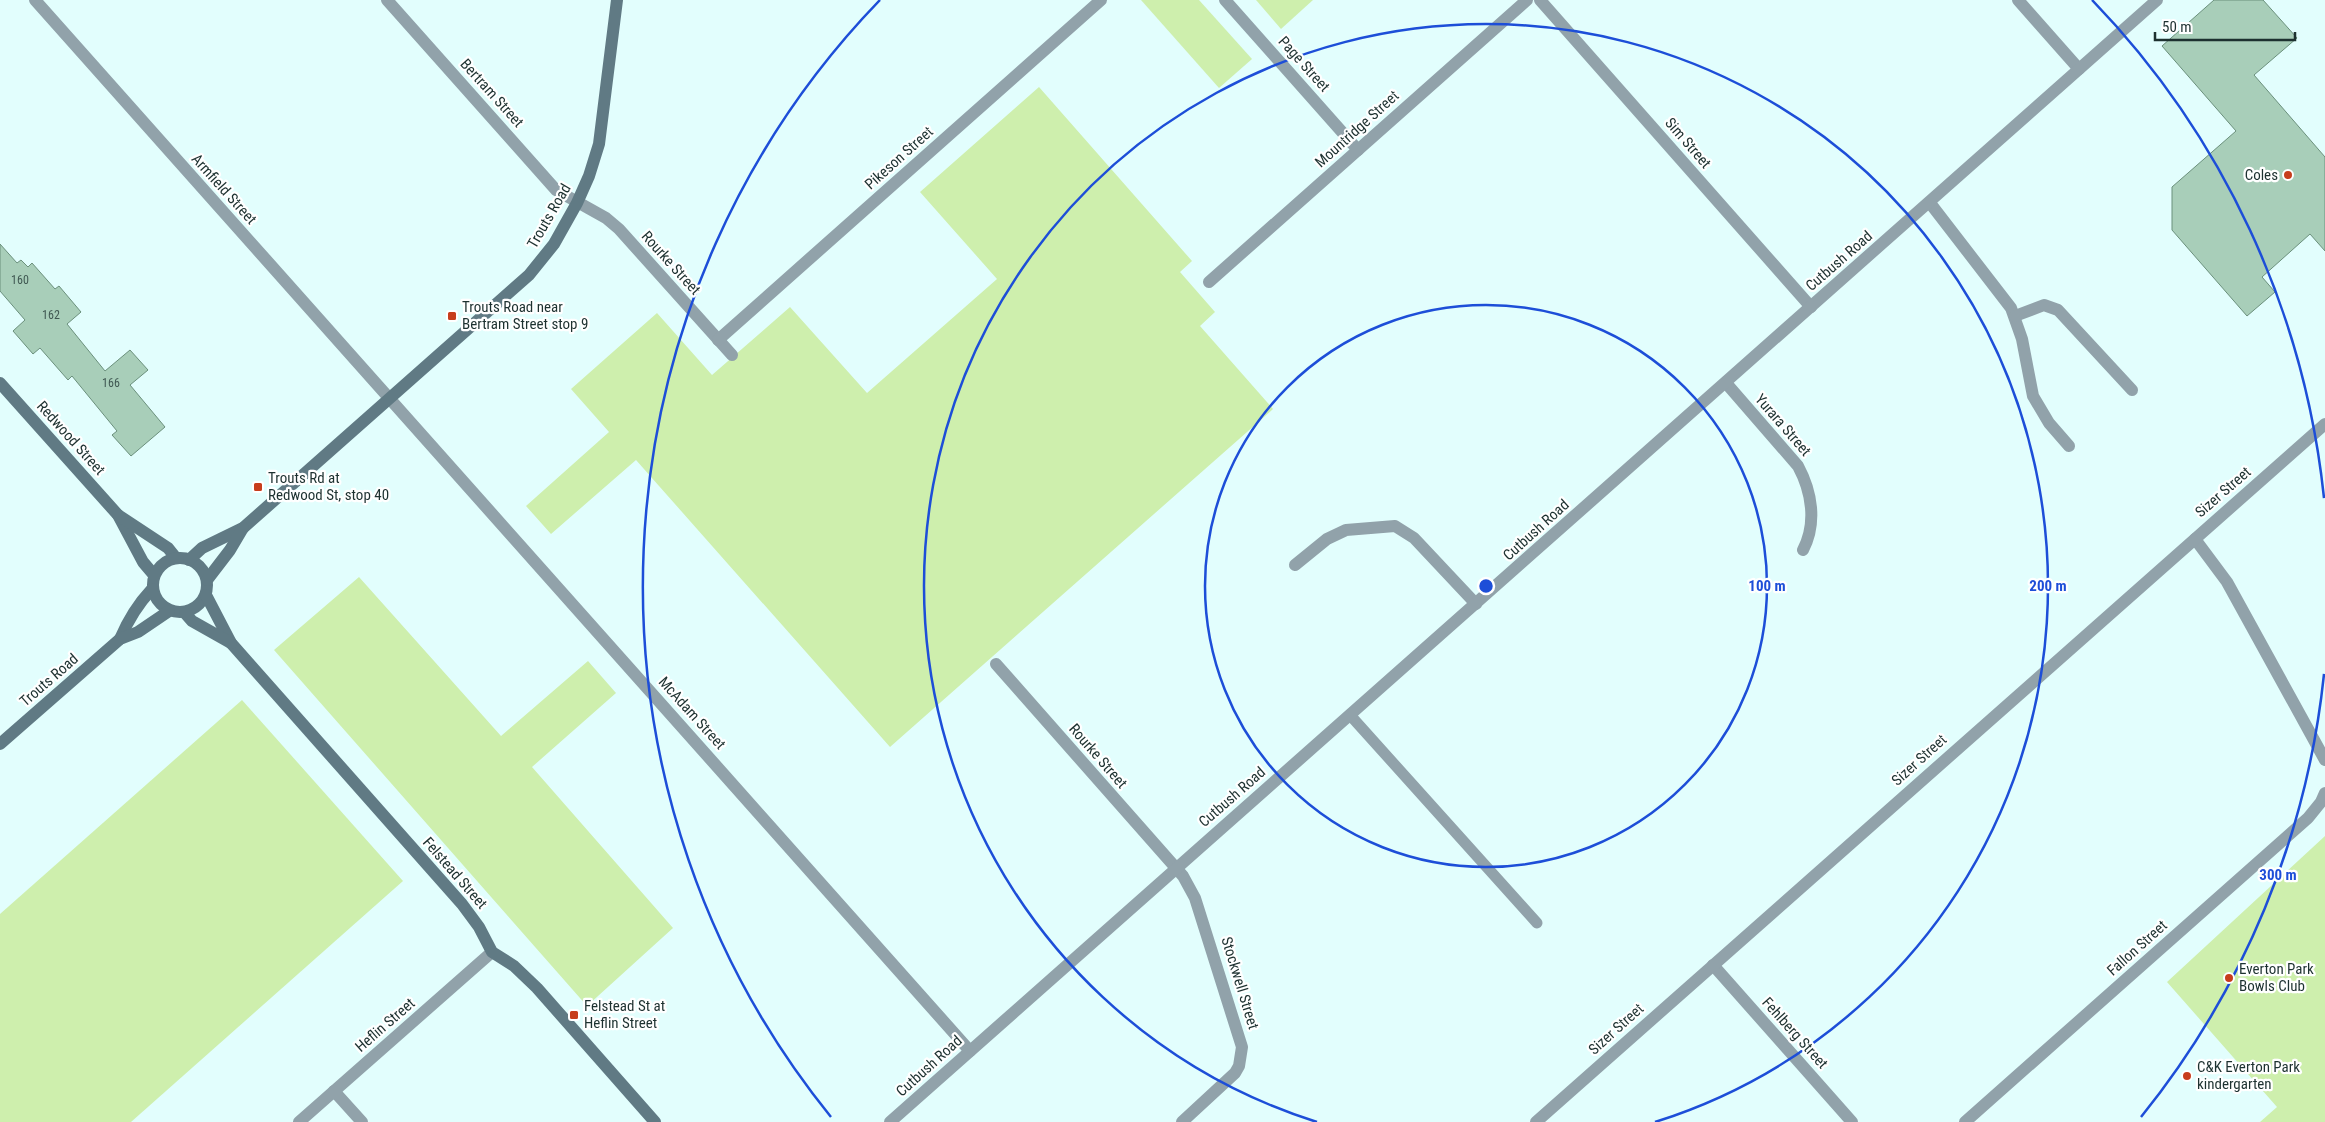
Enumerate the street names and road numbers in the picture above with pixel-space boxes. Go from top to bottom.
street label: Page Street [1274,33,1334,95]
street label: Bertram Street [457,55,527,131]
street label: Mountridge Street [1311,87,1403,171]
street label: Sim Street [1661,114,1715,172]
street label: Pikeson Street [861,123,937,193]
street label: Armfield Street [188,150,260,228]
street label: Trouts Road [523,181,575,251]
street label: Rourke Street [638,227,704,299]
street label: Cutbush Road [1802,227,1876,295]
street label: Yurara Street [1751,390,1815,460]
street label: Redwood Street [33,397,109,479]
street label: Sizer Street [2191,463,2255,521]
street label: Cutbush Road [1499,496,1573,564]
street label: Trouts Road [16,650,82,710]
street label: McAdam Street [655,673,729,753]
street label: Rourke Street [1065,720,1131,792]
street label: Sizer Street [1888,731,1950,789]
street label: Cutbush Road [1195,763,1269,831]
street label: Felstead Street [419,833,491,913]
street label: Fallon Street [2103,916,2171,980]
street label: Stockwell Street [1217,935,1263,1031]
street label: Heflin Street [351,994,419,1056]
street label: Fehlberg Street [1758,994,1832,1072]
street label: Sizer Street [1585,1000,1647,1058]
street label: Cutbush Road [892,1032,966,1100]

